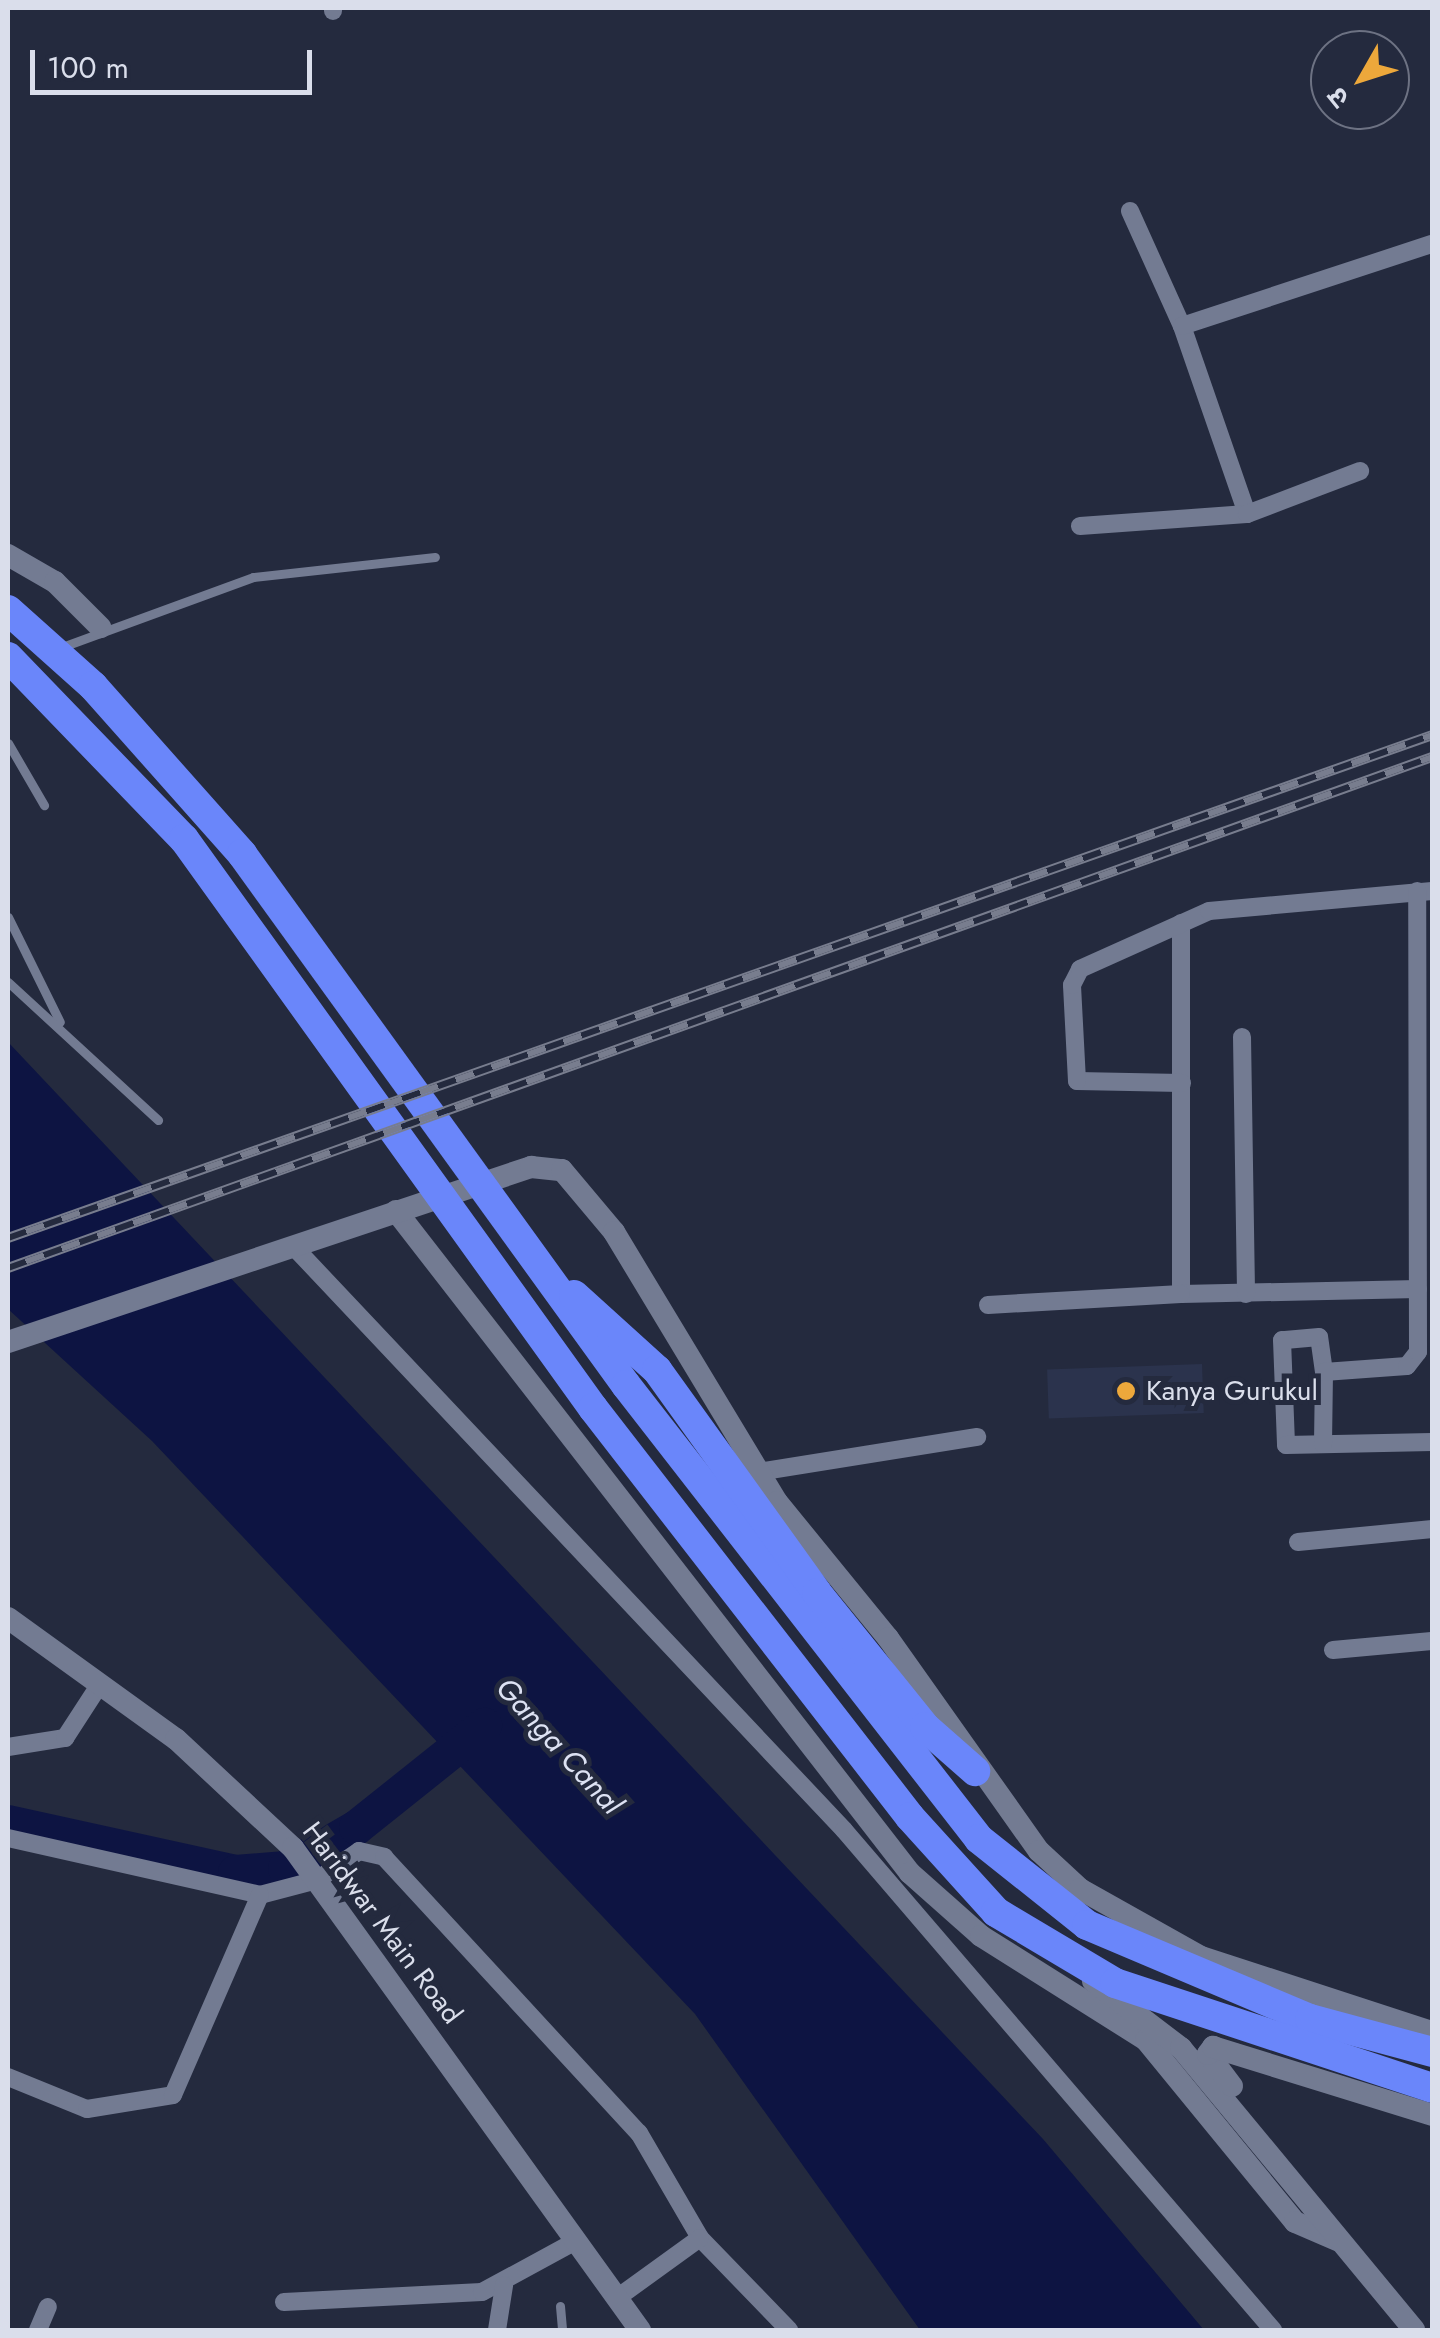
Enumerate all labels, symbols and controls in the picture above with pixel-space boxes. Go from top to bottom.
scale bar [35,30,318,92]
north arrow [1310,30,1410,130]
text: 100 m [47,46,129,89]
text: उ [1317,79,1359,117]
place label: Kanya Gurukul [1146,1374,1318,1408]
marker: Kanya Gurukul [1115,1380,1137,1402]
water label: Ganga Canal [488,1670,630,1822]
street label: Haridwar Main Road [295,1816,469,2030]

